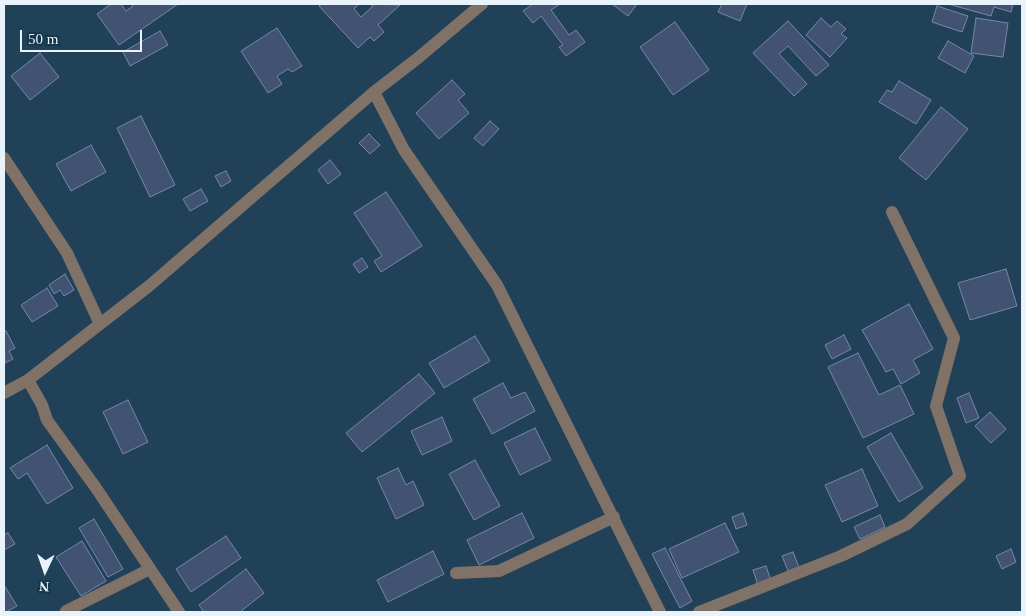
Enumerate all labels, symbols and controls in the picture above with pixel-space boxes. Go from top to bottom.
scale bar [22,20,145,52]
text: 50 m [28,31,58,47]
north arrow [20,546,70,596]
text: N [39,579,50,594]

